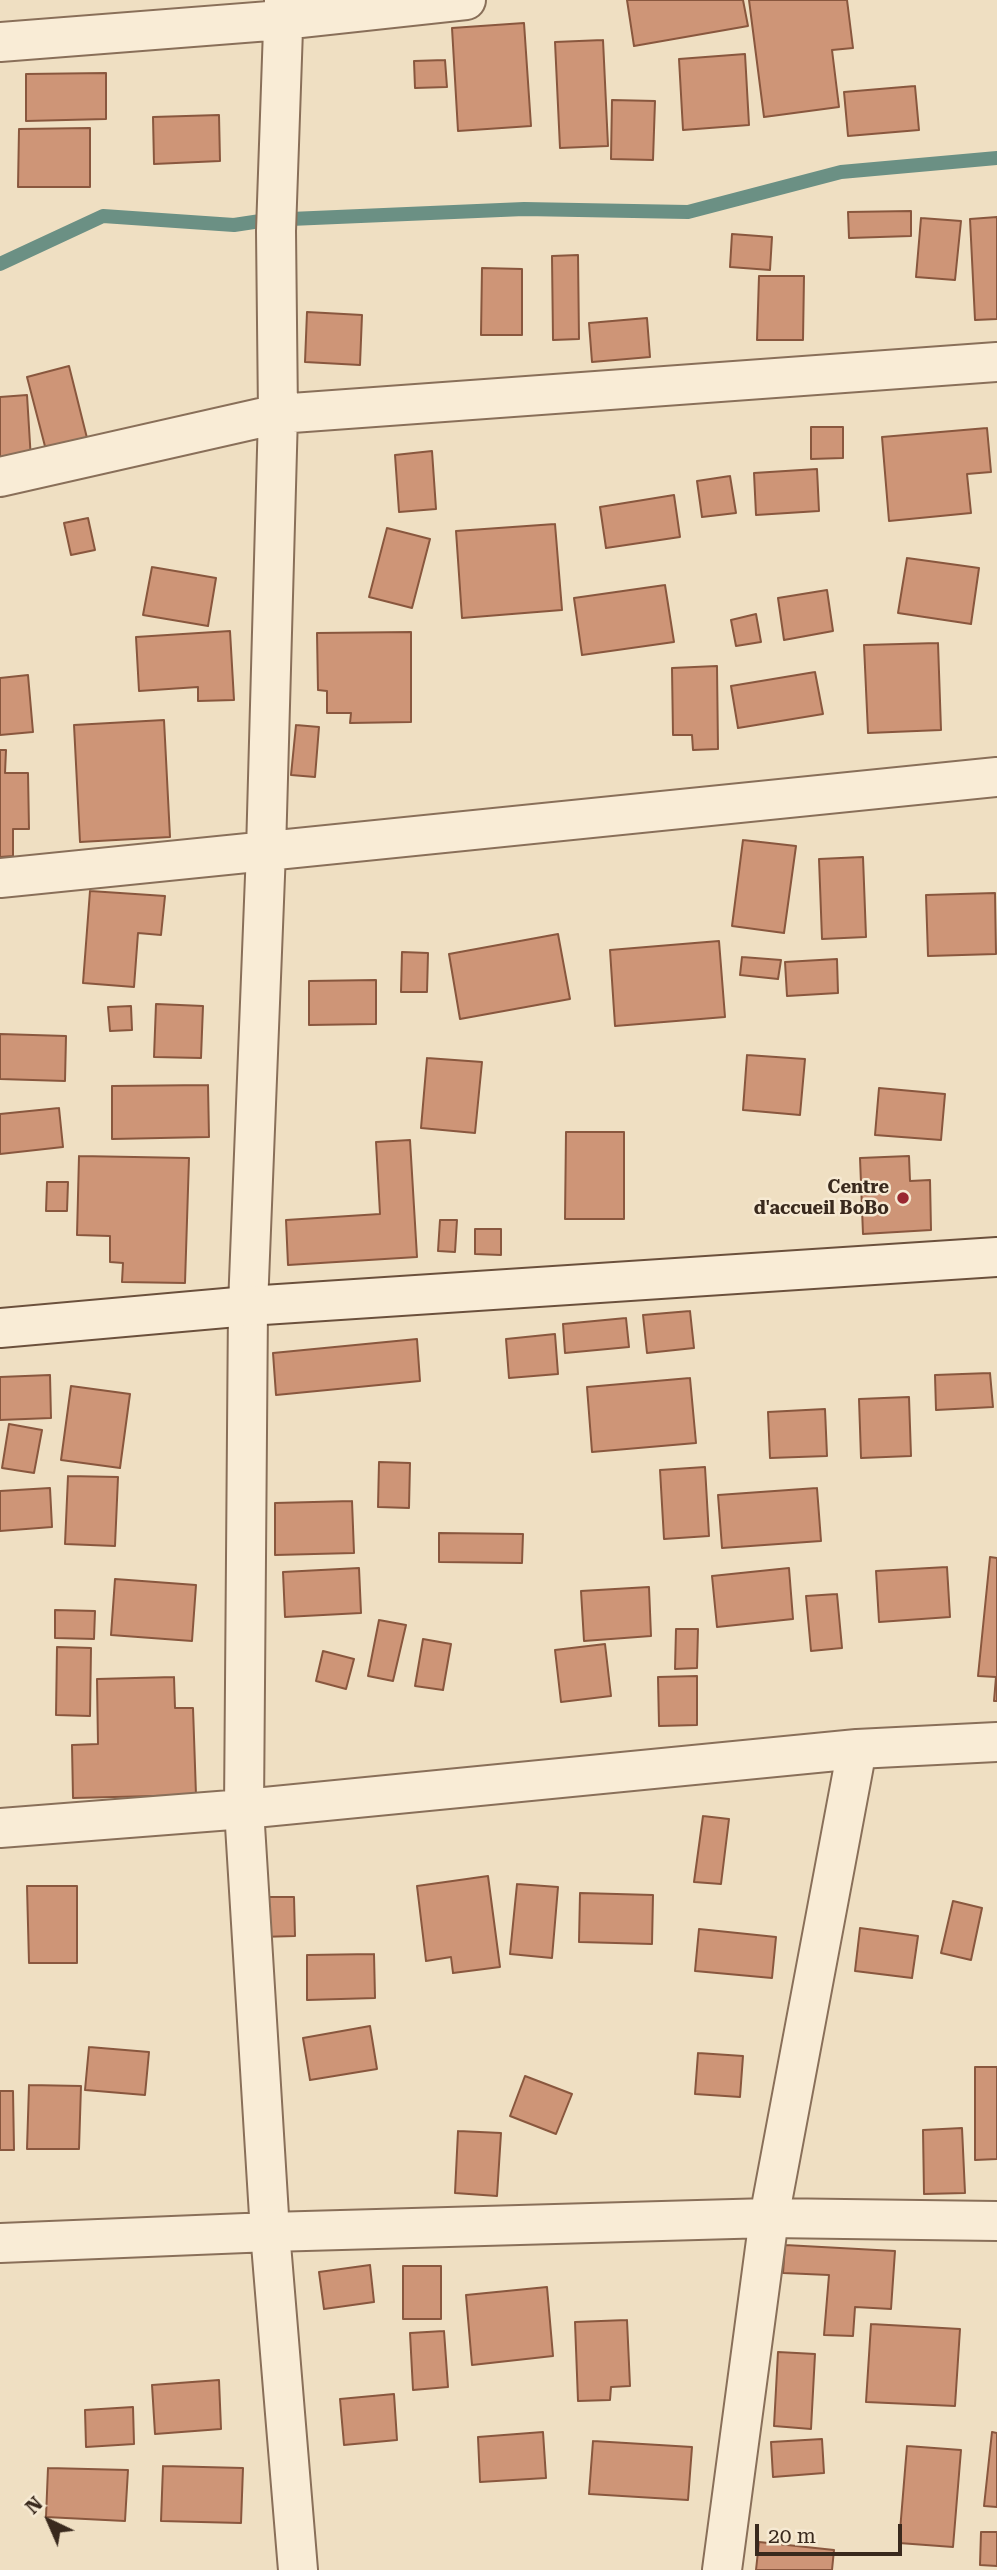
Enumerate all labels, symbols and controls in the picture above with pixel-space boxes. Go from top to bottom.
place label: Centre d'accueil BoBo [754,1177,889,1220]
marker: Centre d'accueil BoBo [895,1190,911,1206]
north arrow [14,2486,84,2556]
text: N [21,2492,47,2519]
scale bar [759,2510,906,2554]
text: 20 m [768,2524,816,2548]

